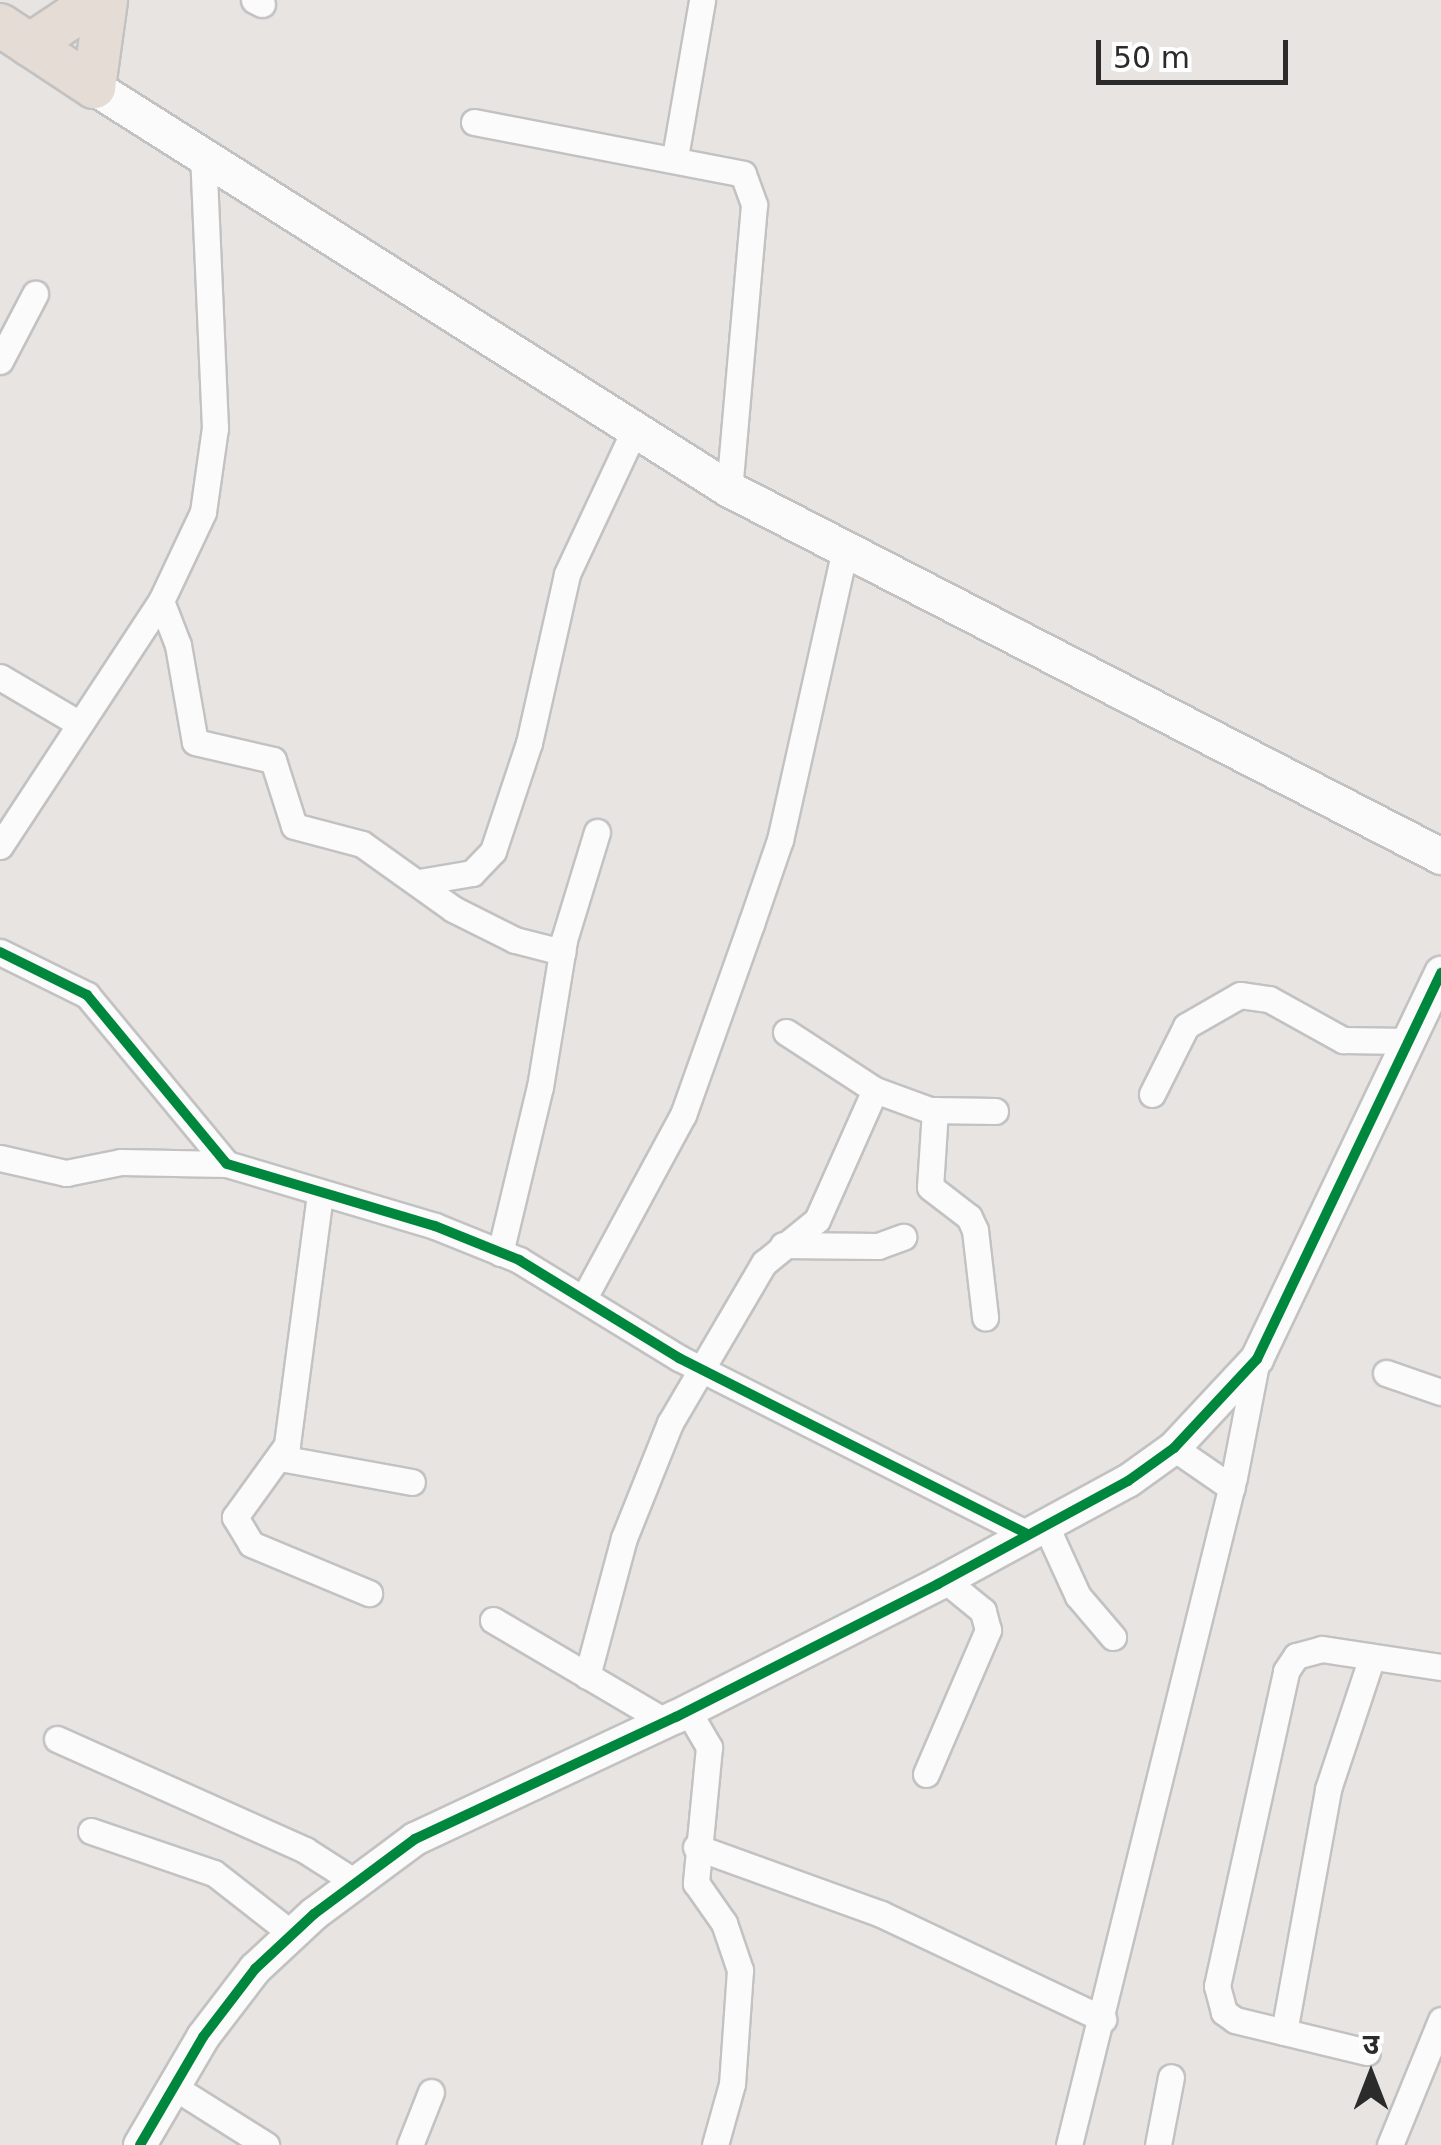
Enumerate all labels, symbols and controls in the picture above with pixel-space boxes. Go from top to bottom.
scale bar [1101,20,1294,82]
text: 50 m [1113,40,1190,75]
north arrow [1321,2025,1421,2125]
text: उ [1363,2028,1379,2061]

